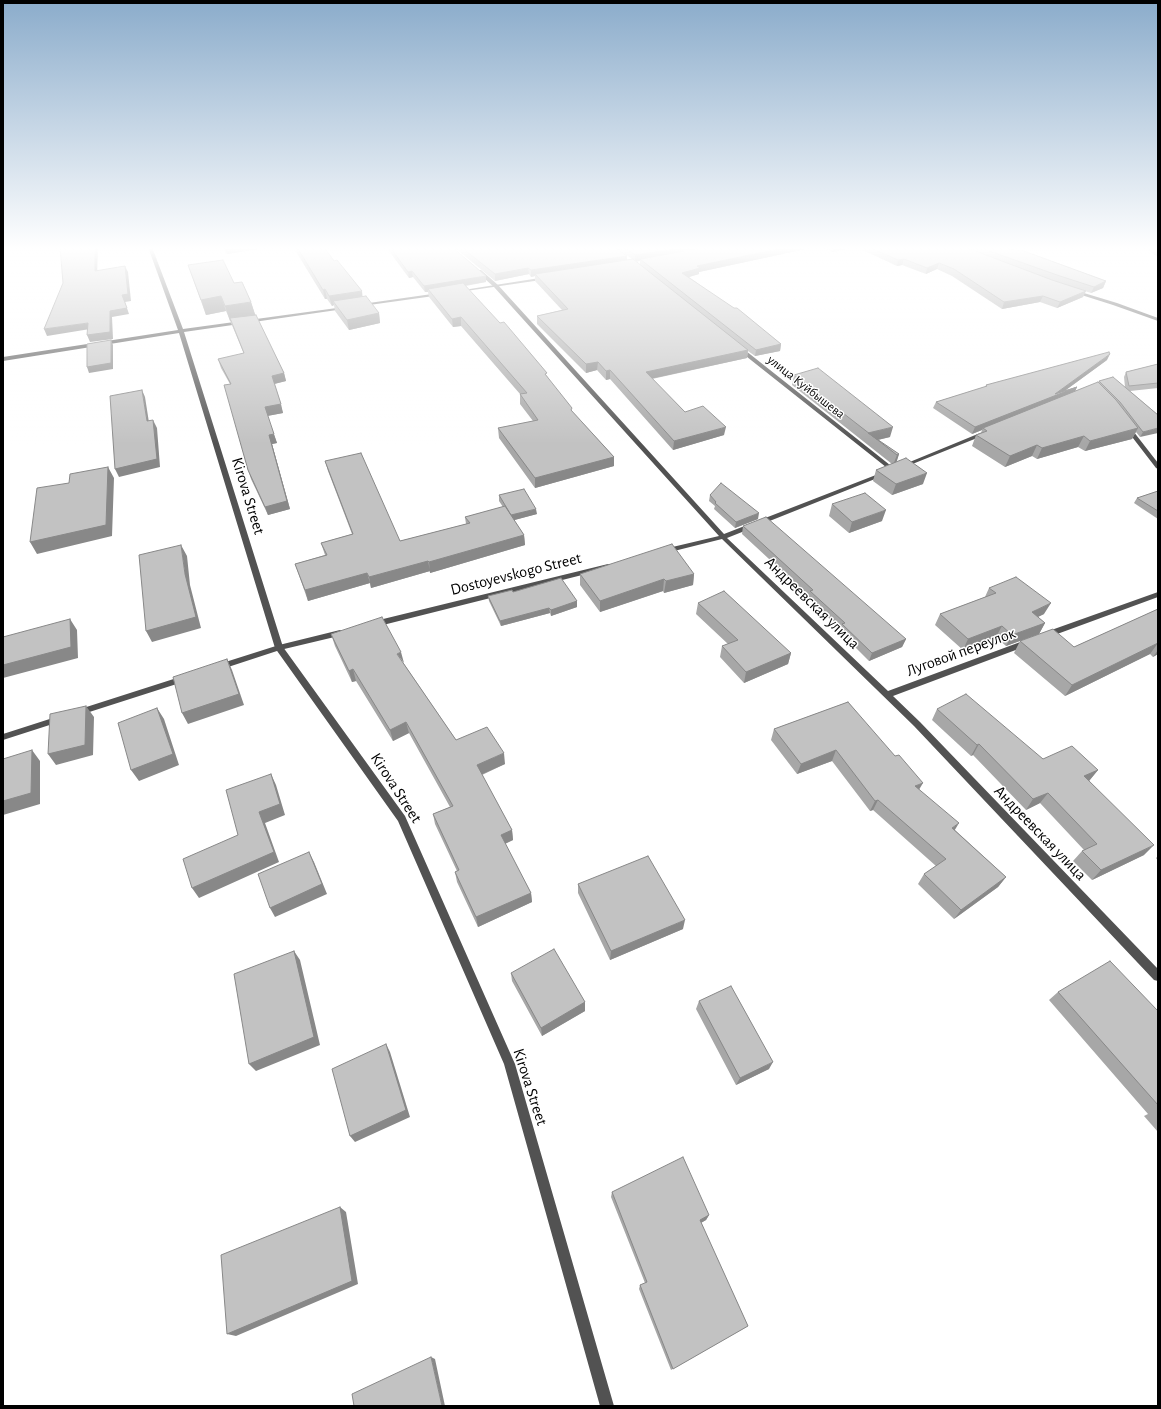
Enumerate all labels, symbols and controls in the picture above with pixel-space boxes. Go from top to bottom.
street label: улица Куйбышева [764,352,848,422]
street label: Kirova Street [227,455,269,537]
street label: Dostoyevskogo Street [449,548,583,600]
street label: Андреевская улица [760,553,864,653]
street label: Луговой переулок [904,623,1018,681]
street label: Kirova Street [366,749,426,827]
street label: Андреевская улица [990,781,1090,885]
street label: Kirova Street [509,1046,551,1128]

